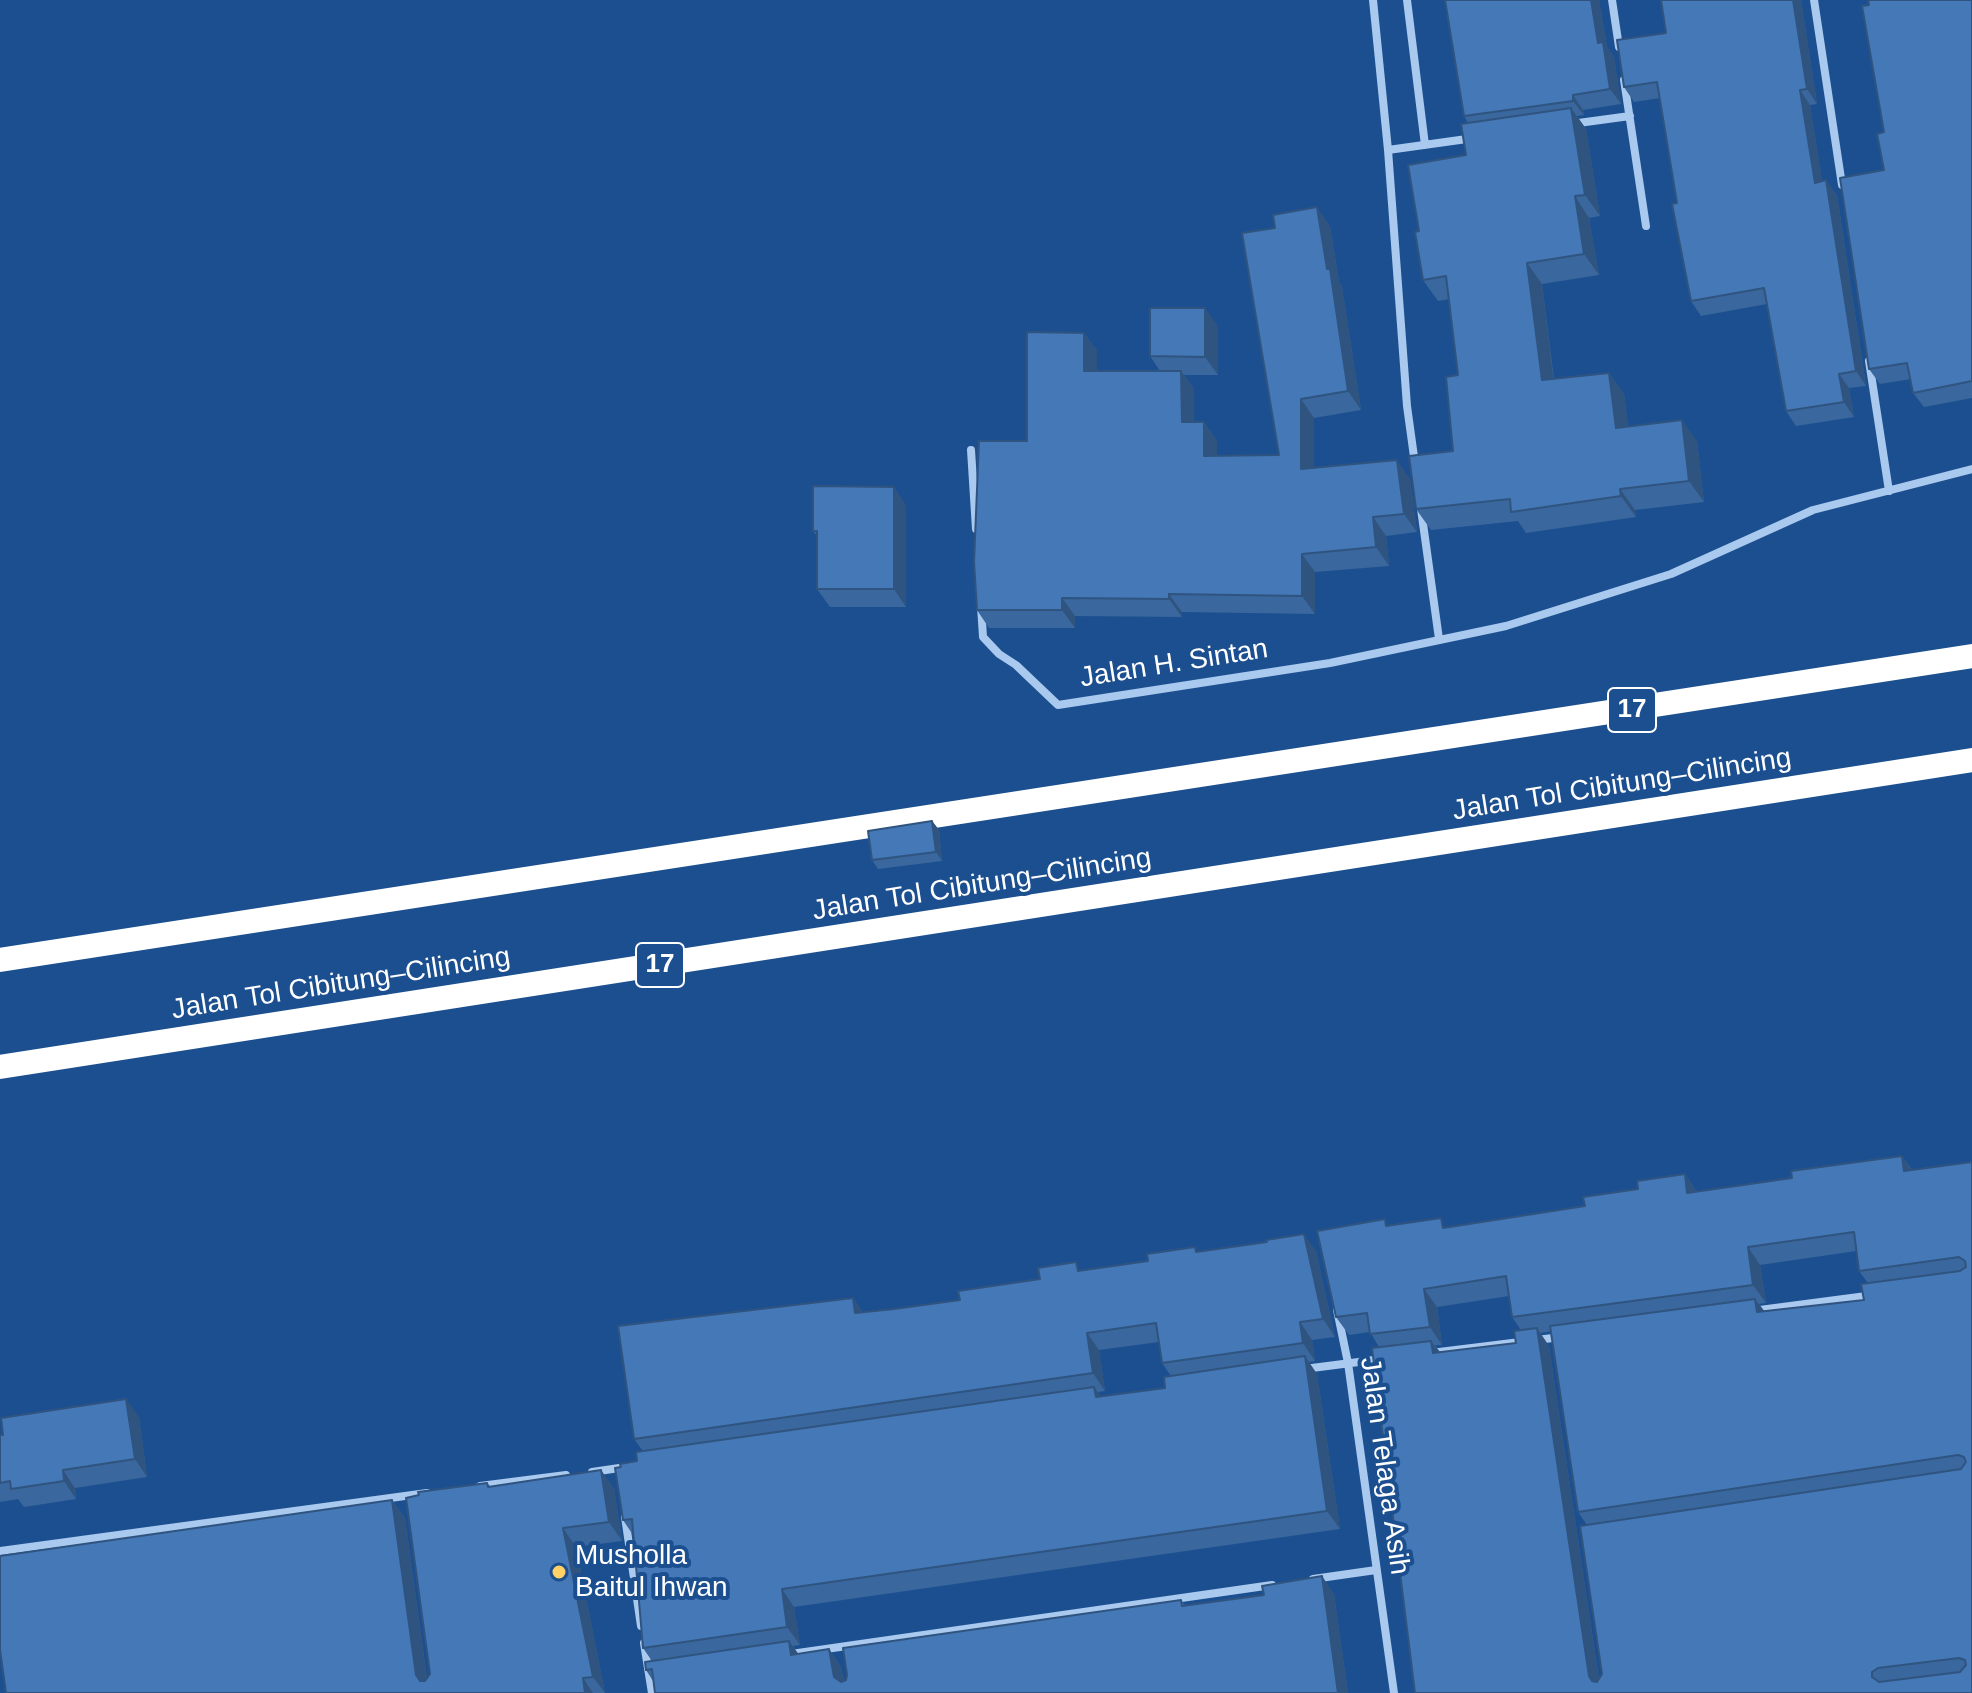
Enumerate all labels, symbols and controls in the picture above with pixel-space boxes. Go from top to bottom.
street label: Jalan H. Sintan [1078,633,1270,695]
road number: 17 [1608,688,1656,732]
street label: Jalan Tol Cibitung–Cilincing [1450,742,1794,828]
street label: Jalan Tol Cibitung–Cilincing [810,842,1154,928]
street label: Jalan Tol Cibitung–Cilincing [169,941,513,1027]
road number: 17 [636,943,684,987]
street label: Jalan Telaga Asih [1352,1355,1416,1577]
place label: Musholla Baitul Ihwan [575,1539,728,1605]
marker: Musholla Baitul Ihwan [550,1563,568,1581]

